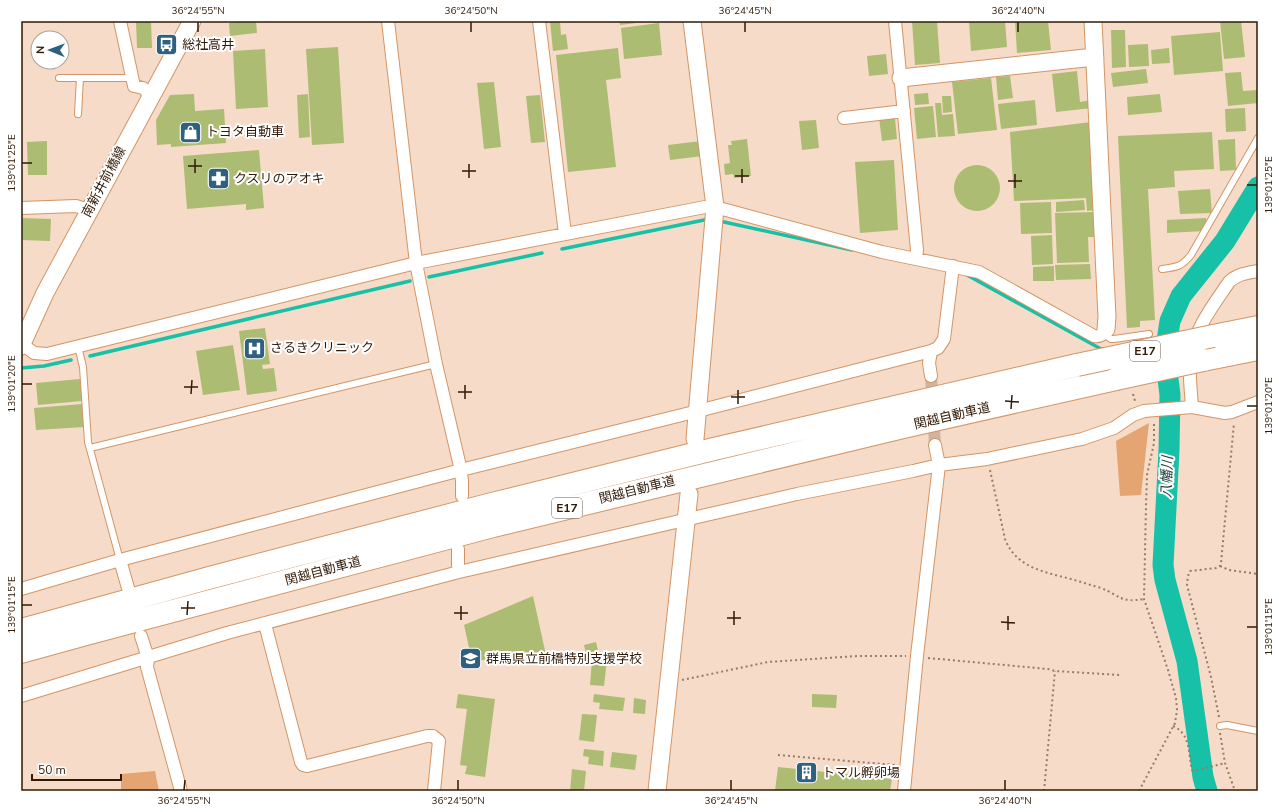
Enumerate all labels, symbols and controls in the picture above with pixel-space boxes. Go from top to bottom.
text: 36°24'55"N [171,4,225,18]
text: 36°24'50"N [444,4,498,18]
text: 36°24'45"N [718,4,772,18]
text: 36°24'40"N [991,4,1045,18]
north arrow [30,30,70,70]
bus stop icon: 総社高井 [154,32,180,58]
place label: 総社高井 [182,36,234,54]
text: N [33,46,48,54]
shop icon: トヨタ自動車 [178,119,204,145]
place label: トヨタ自動車 [206,123,284,141]
text: 139°01'25"E [5,134,19,192]
street label: 南新井前橋線 [78,143,130,221]
text: 139°01'25"E [1262,156,1276,214]
pharmacy icon: クスリのアオキ [205,166,231,192]
place label: クスリのアオキ [234,170,325,188]
hospital icon: さるきクリニック [242,335,268,361]
place label: さるきクリニック [270,339,374,357]
road number: E17 [1130,341,1160,361]
text: 139°01'20"E [5,355,19,413]
text: 139°01'20"E [1262,377,1276,435]
street label: 関越自動車道 [912,398,992,434]
water label: 八幡川 [1157,454,1177,498]
street label: 関越自動車道 [597,472,677,508]
road number: E17 [552,498,582,518]
street label: 関越自動車道 [283,552,363,590]
text: 139°01'15"E [5,576,19,634]
text: 139°01'15"E [1262,598,1276,656]
school or university icon: 群馬県立前橋特別支援学校 [457,646,483,672]
place label: 群馬県立前橋特別支援学校 [486,650,642,668]
scale bar [32,756,121,782]
building icon: トマル孵卵場 [793,760,819,786]
text: 50 m [38,762,66,778]
place label: トマル孵卵場 [822,764,900,782]
text: 36°24'55"N [157,794,211,808]
text: 36°24'50"N [431,794,485,808]
text: 36°24'45"N [704,794,758,808]
text: 36°24'40"N [978,794,1032,808]

